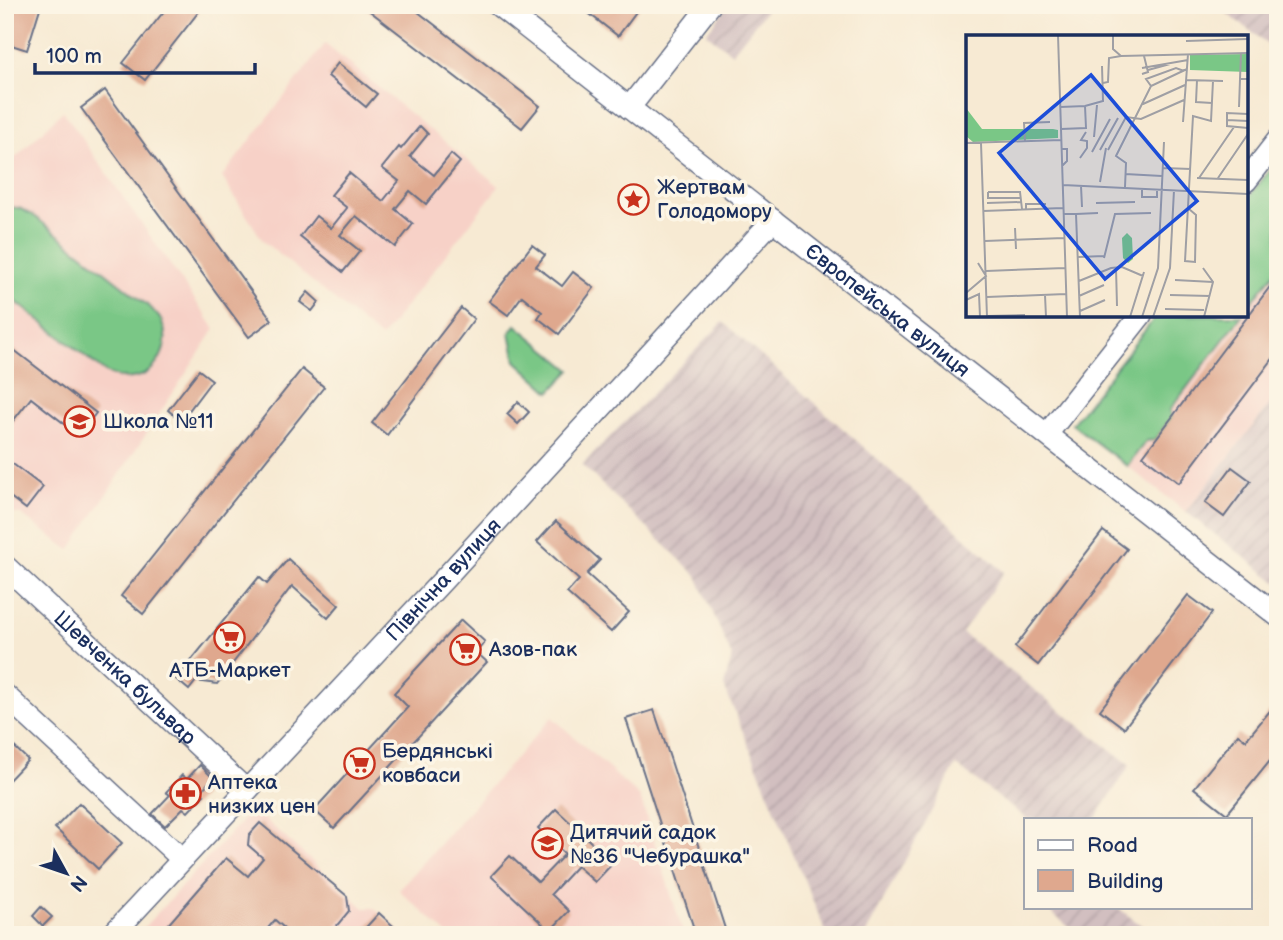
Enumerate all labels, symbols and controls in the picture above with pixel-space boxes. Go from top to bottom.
scale bar [35,32,256,76]
inset map [966,35,1248,317]
text: 100 m [46,44,102,69]
place label: Жертвам Голодомору [657,175,772,224]
place icon: Жертвам Голодомору [617,182,651,216]
street label: Європейська вулиця [800,238,975,382]
school or university icon: Школа №11 [63,404,97,438]
place label: Школа №11 [103,409,214,434]
street label: Північна вулиця [380,513,506,646]
street label: Шевченка бульвар [49,605,202,750]
supermarket icon: АТБ-Маркет [213,621,247,655]
supermarket icon: Азов-пак [449,632,483,666]
place label: Азов-пак [488,637,577,662]
place label: АТБ-Маркет [168,658,291,683]
place label: Бердянські ковбаси [382,739,493,788]
supermarket icon: Бердянські ковбаси [342,746,376,780]
place label: Аптека низких цен [207,770,316,819]
pharmacy icon: Аптека низких цен [168,777,202,811]
legend [1024,818,1252,908]
place label: Дитячий садок №36 "Чебурашка" [570,820,750,869]
school or university icon: Дитячий садок №36 "Чебурашка" [530,827,564,861]
text: Road [1087,833,1138,858]
north arrow [32,838,102,908]
text: Building [1087,869,1163,894]
text: N [64,870,91,896]

